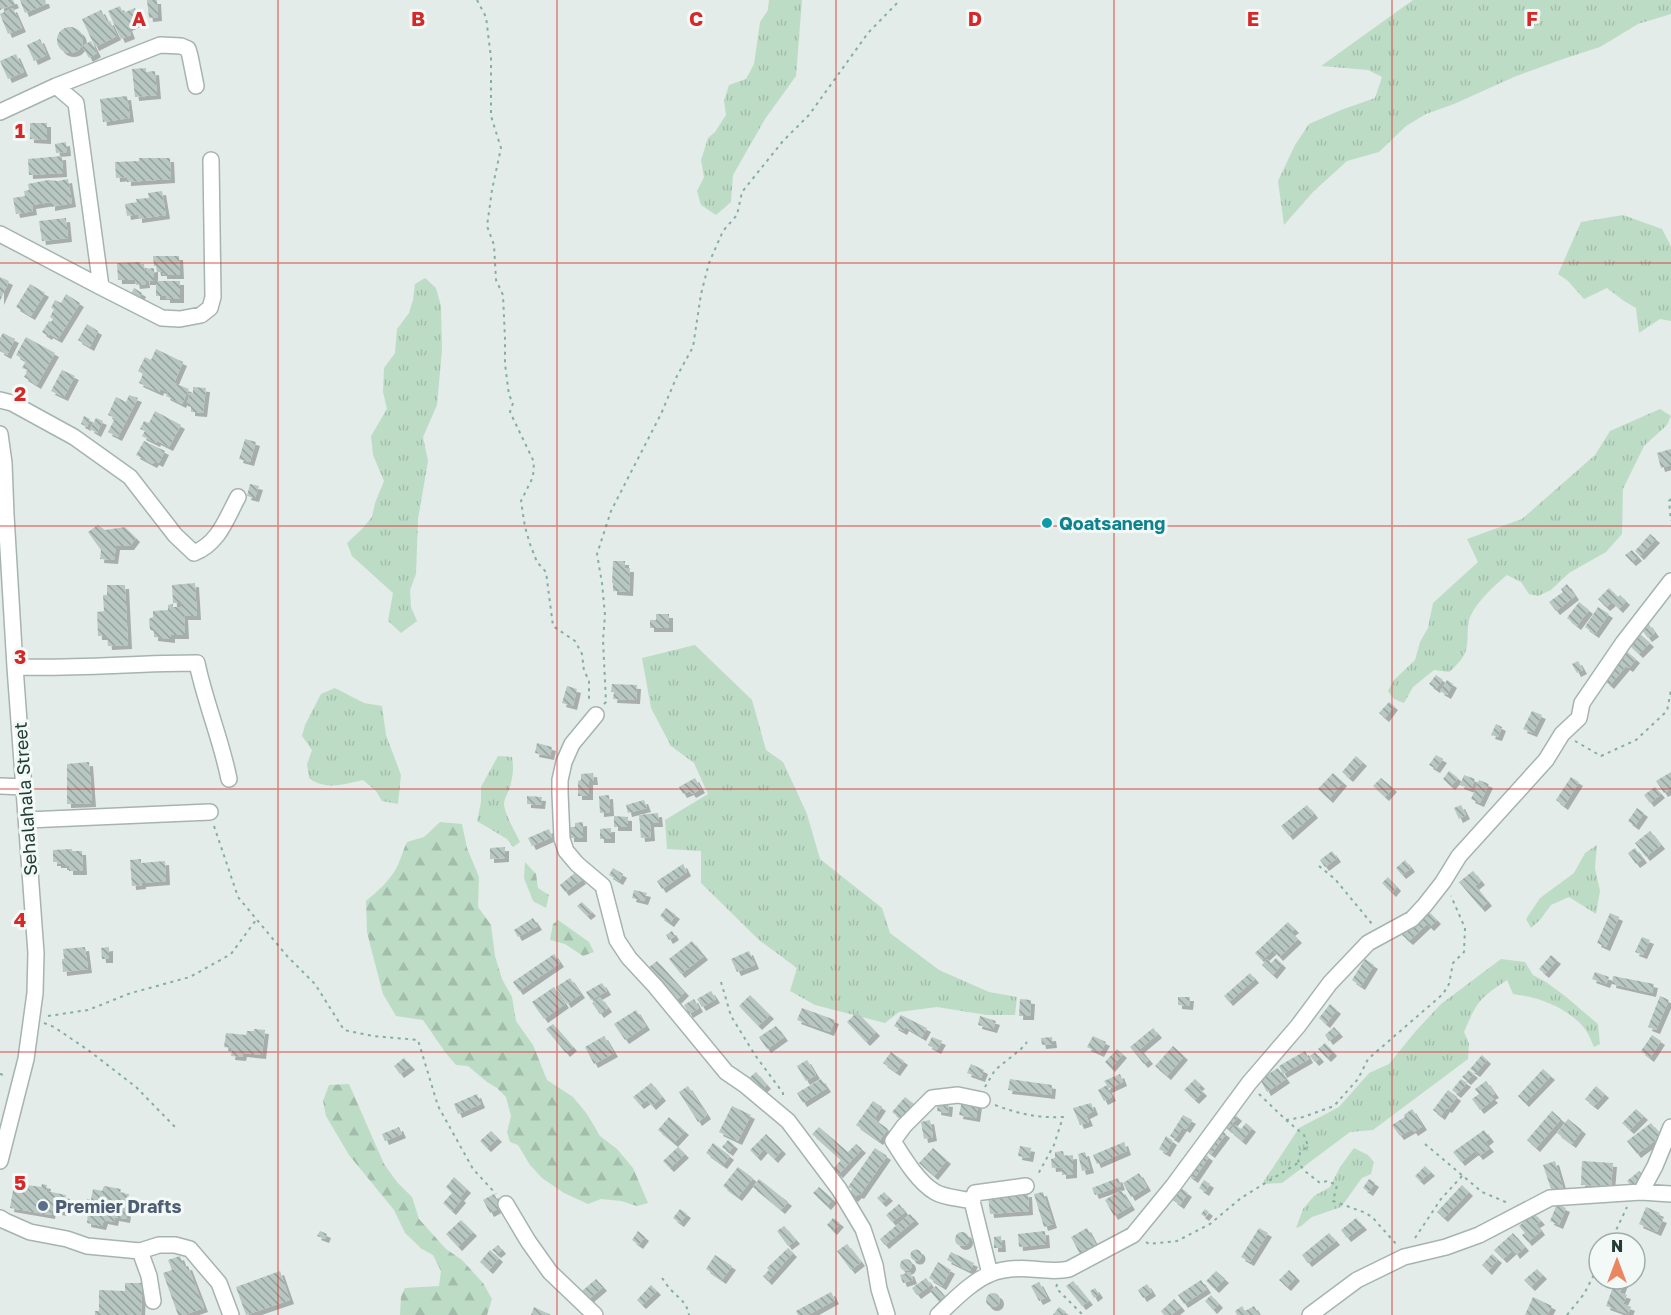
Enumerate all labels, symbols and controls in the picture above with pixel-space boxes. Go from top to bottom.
text: A [132,6,146,30]
text: B [411,6,425,30]
text: C [689,6,703,30]
text: D [968,6,982,30]
text: E [1247,6,1259,30]
text: F [1526,6,1538,30]
text: 1 [15,118,25,142]
text: 2 [14,381,26,405]
place label: Qoatsaneng [1059,512,1165,534]
marker: Qoatsaneng [1040,516,1054,530]
text: 3 [14,644,26,668]
street label: Sehalahala Street [9,721,41,877]
text: 4 [14,907,26,931]
text: 5 [14,1170,26,1194]
place label: Premier Drafts [55,1195,182,1217]
marker: Premier Drafts [36,1199,50,1213]
north arrow [1587,1231,1647,1291]
text: N [1611,1236,1623,1256]

